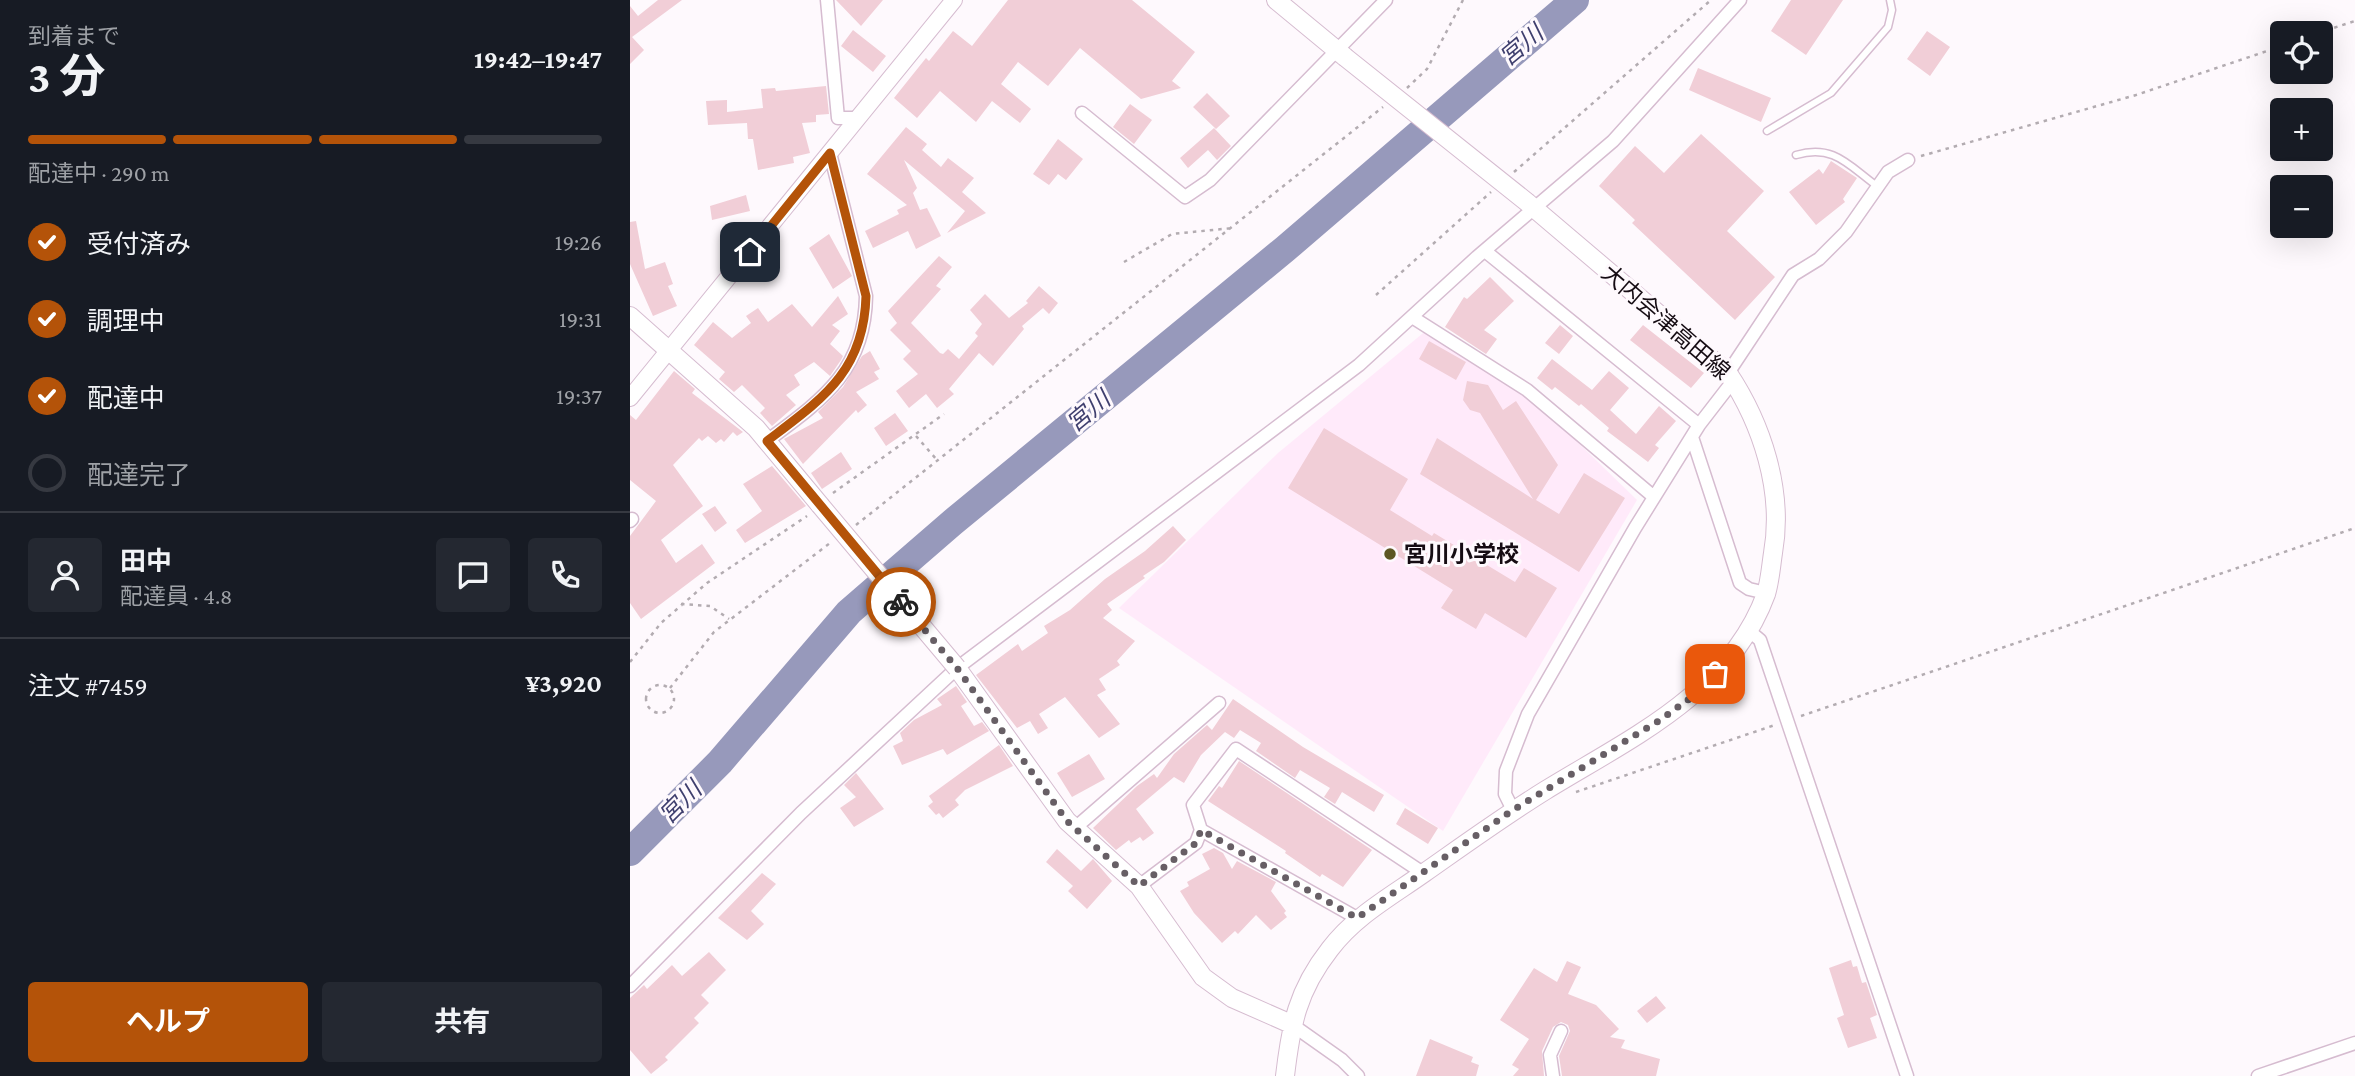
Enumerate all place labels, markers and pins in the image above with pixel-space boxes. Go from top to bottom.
pin [720,222,780,282]
place label: 宮川小学校 [1404,541,1519,567]
marker: 宮川小学校 [1382,546,1398,562]
pin [1685,644,1745,704]

